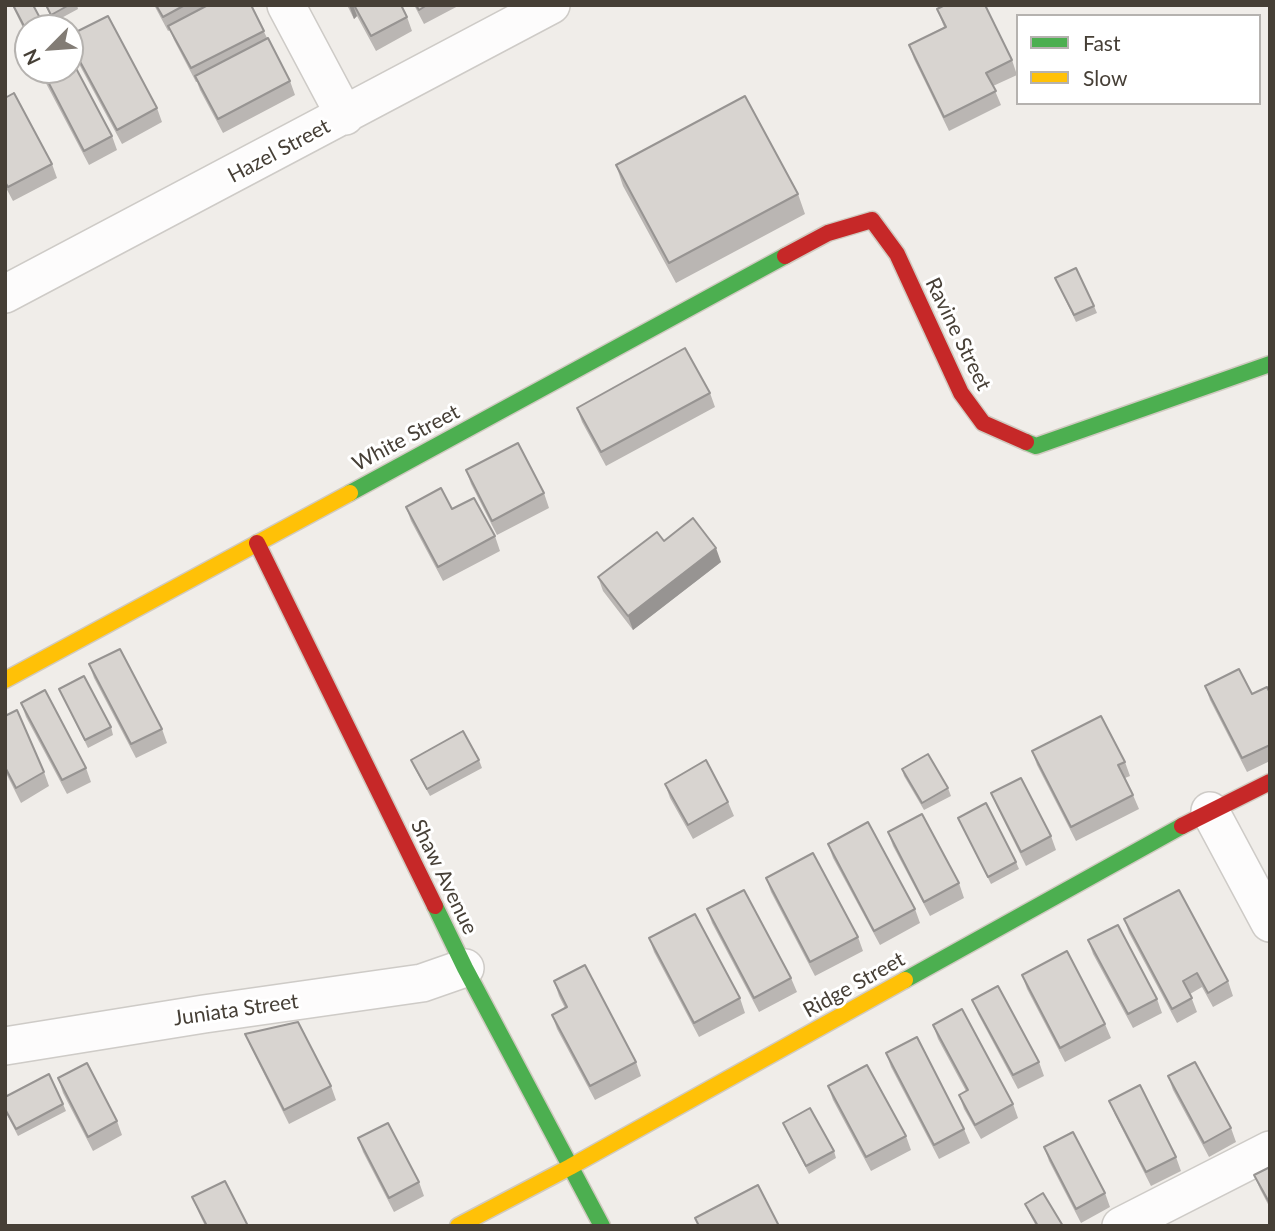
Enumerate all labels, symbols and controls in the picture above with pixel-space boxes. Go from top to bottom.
north arrow [14,14,84,84]
legend [1016,14,1261,105]
text: Fast [1083,30,1120,55]
text: N [18,46,45,69]
text: Slow [1083,65,1127,90]
street label: Hazel Street [224,114,334,188]
street label: Ravine Street [920,273,996,395]
street label: White Street [348,399,464,477]
street label: Shaw Avenue [405,815,483,939]
street label: Ridge Street [799,947,909,1023]
street label: Juniata Street [172,989,300,1031]

